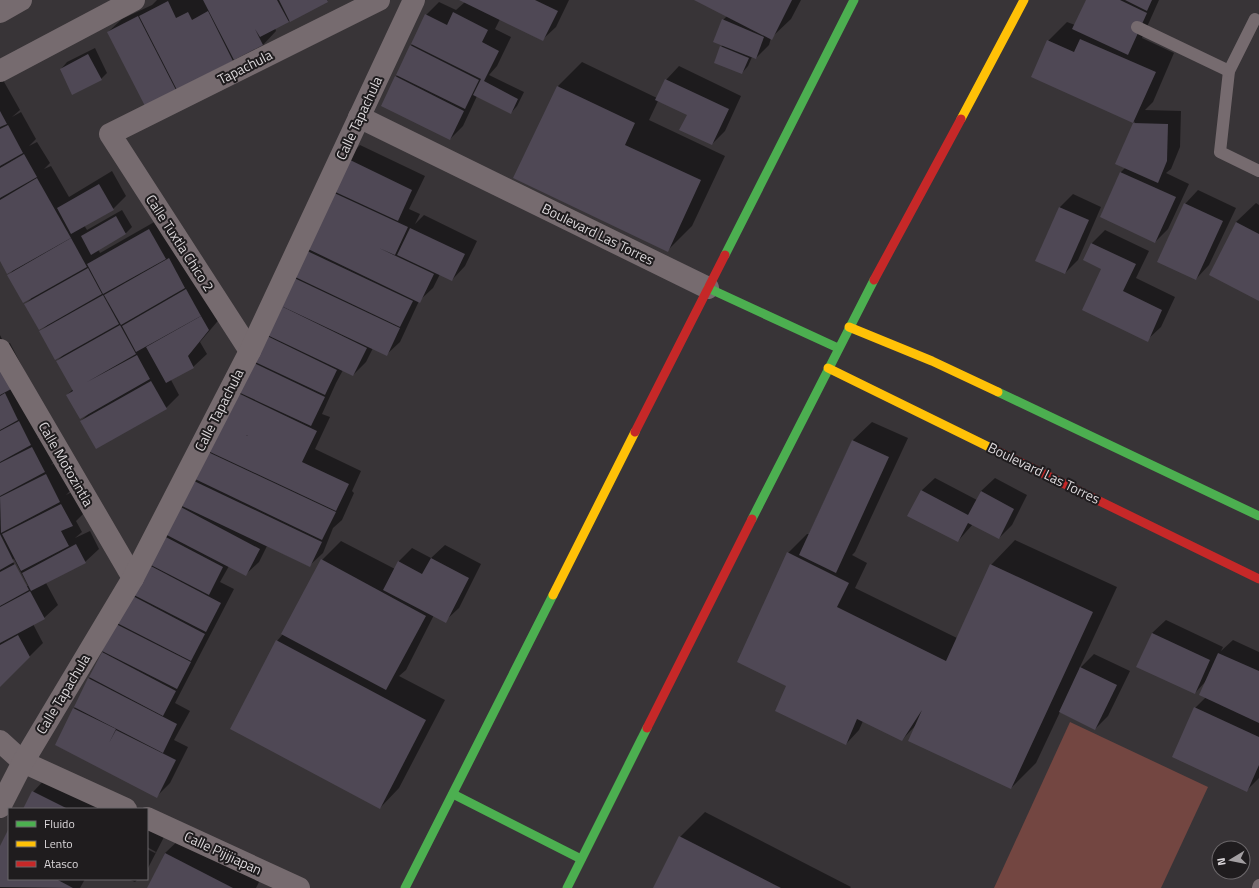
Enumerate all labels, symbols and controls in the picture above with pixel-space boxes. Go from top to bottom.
street label: Tapachula [214,44,276,89]
street label: Calle Tapachula [330,73,387,163]
street label: Calle Tuxtla Chico 2 [141,190,220,295]
street label: Boulevard Las Torres [539,197,658,270]
street label: Calle Tapachula [189,365,248,455]
street label: Calle Motozintla [34,418,99,510]
street label: Boulevard Las Torres [985,436,1104,509]
street label: Calle Tapachula [30,650,95,738]
legend [8,808,148,880]
text: Fluido [44,814,75,833]
street label: Calle Pijijiapan [181,825,266,880]
text: Lento [44,834,73,853]
north arrow [1211,840,1251,880]
text: Atasco [44,854,78,873]
text: N [1213,857,1230,867]

